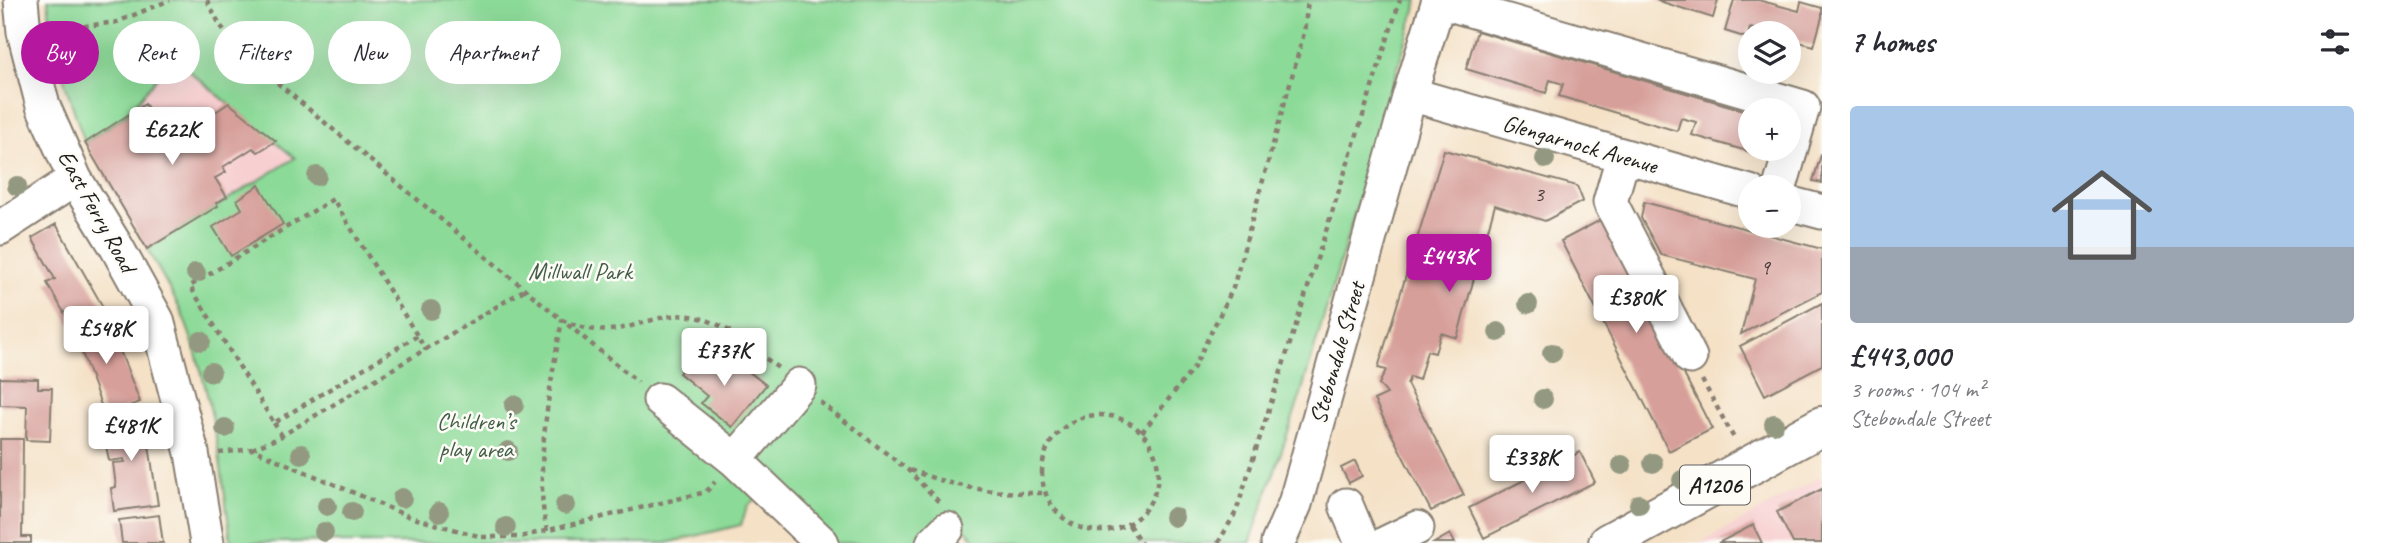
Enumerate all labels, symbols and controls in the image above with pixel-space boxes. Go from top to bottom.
chip: Buy [21,21,99,84]
chip: Rent [113,21,200,84]
chip: Filters [214,21,314,84]
chip: New [328,21,411,84]
chip: Apartment [425,21,561,84]
map controls [1738,21,1801,238]
button: layers [1738,21,1801,84]
text: 7 homes [1850,23,1935,61]
icon: filters [2316,23,2354,61]
button: + [1738,98,1801,161]
pin: £622K [123,108,221,167]
street label: Glengarnock Avenue [1499,108,1663,181]
text: £622K [145,115,199,144]
street label: East Ferry Road [51,145,145,280]
icon: home [2039,152,2165,278]
button: − [1738,175,1801,238]
house number: 3 [1534,181,1545,207]
pin: £443K [1400,234,1498,294]
text: £443K [1422,242,1476,271]
house number: 9 [1760,254,1771,280]
park label: Millwall Park [528,256,634,286]
pin: £380K [1587,276,1685,335]
street label: Stebondale Street [1302,277,1372,427]
text: £380K [1609,283,1663,312]
pin: £548K [57,306,155,366]
text: £548K [80,314,132,343]
pin: £737K [675,328,773,388]
text: £737K [698,336,750,365]
text: £443,000 [1850,337,1950,375]
text: 3 rooms · 104 m² [1850,375,1985,404]
pin: £481K [82,404,180,463]
text: Stebondale Street [1850,404,1990,433]
park label: Children’s play area [437,406,518,464]
text: £481K [104,411,158,440]
pin: £338K [1483,435,1581,495]
text: £338K [1505,443,1559,472]
road number: A1206 [1680,466,1750,505]

